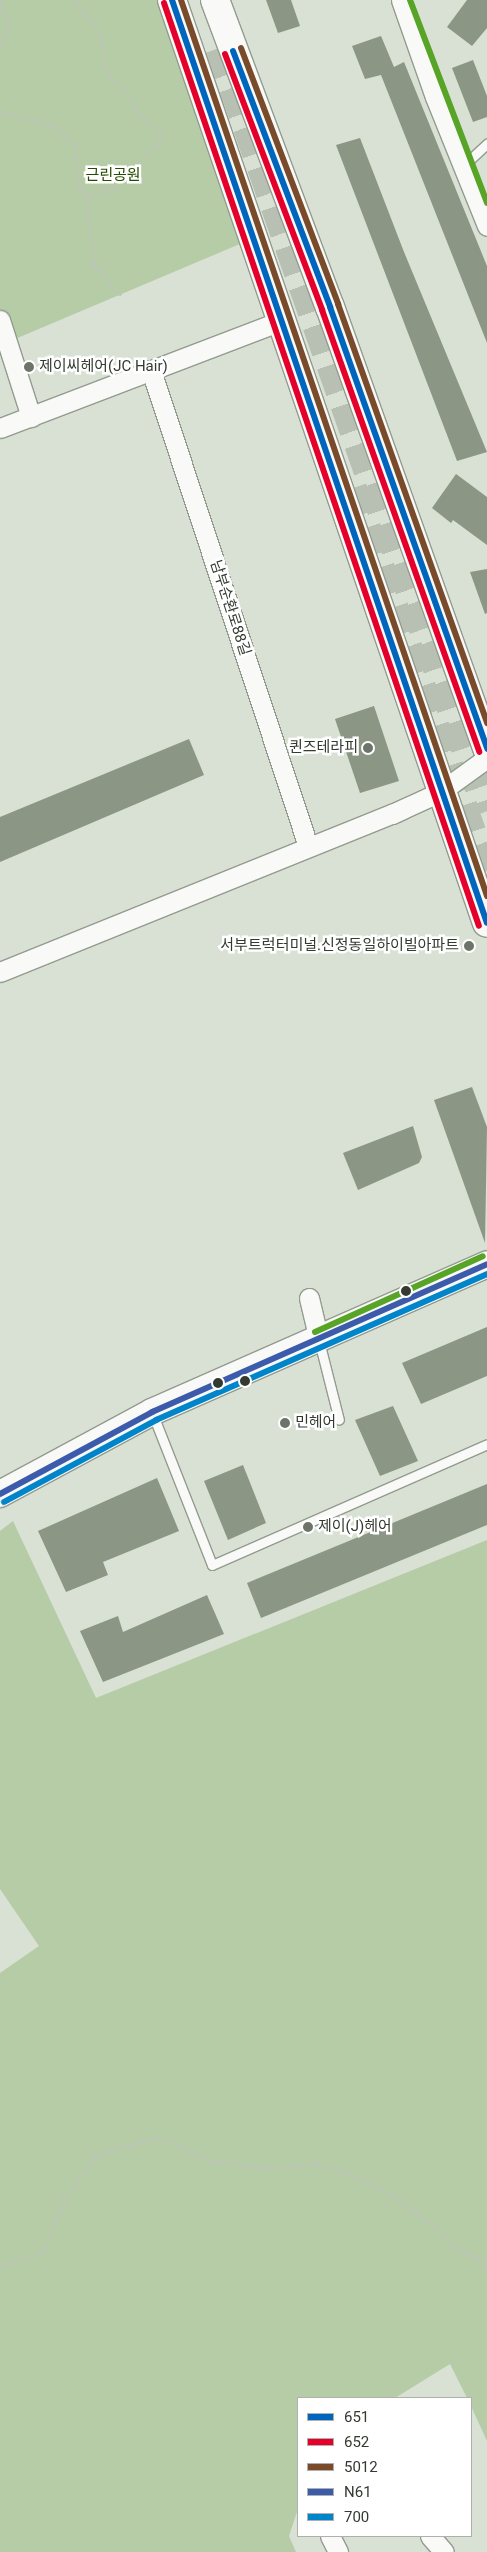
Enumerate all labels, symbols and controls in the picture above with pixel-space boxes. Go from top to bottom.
park label: 근린공원 [85,167,141,185]
place label: 제이씨헤어(JC Hair) [39,358,168,376]
marker: 제이씨헤어(JC Hair) [23,361,35,373]
street label: 남부순환로88길 [206,558,254,658]
place label: 퀸즈테라피 [289,739,358,757]
marker: 퀸즈테라피 [362,742,374,754]
place label: 서부트럭터미널.신정동일하이빌아파트 [220,937,459,955]
marker: 서부트럭터미널.신정동일하이빌아파트 [463,940,475,952]
unlabelled marker [401,1286,411,1296]
unlabelled marker [240,1376,250,1386]
unlabelled marker [213,1378,223,1388]
place label: 민헤어 [295,1414,336,1432]
marker: 민헤어 [279,1417,291,1429]
place label: 제이(J)헤어 [318,1518,392,1536]
marker: 제이(J)헤어 [302,1521,314,1533]
legend [297,2397,472,2537]
text: 651 [344,2408,369,2426]
text: 652 [344,2433,369,2451]
text: 5012 [344,2458,378,2476]
text: N61 [344,2483,372,2501]
text: 700 [344,2508,369,2526]

